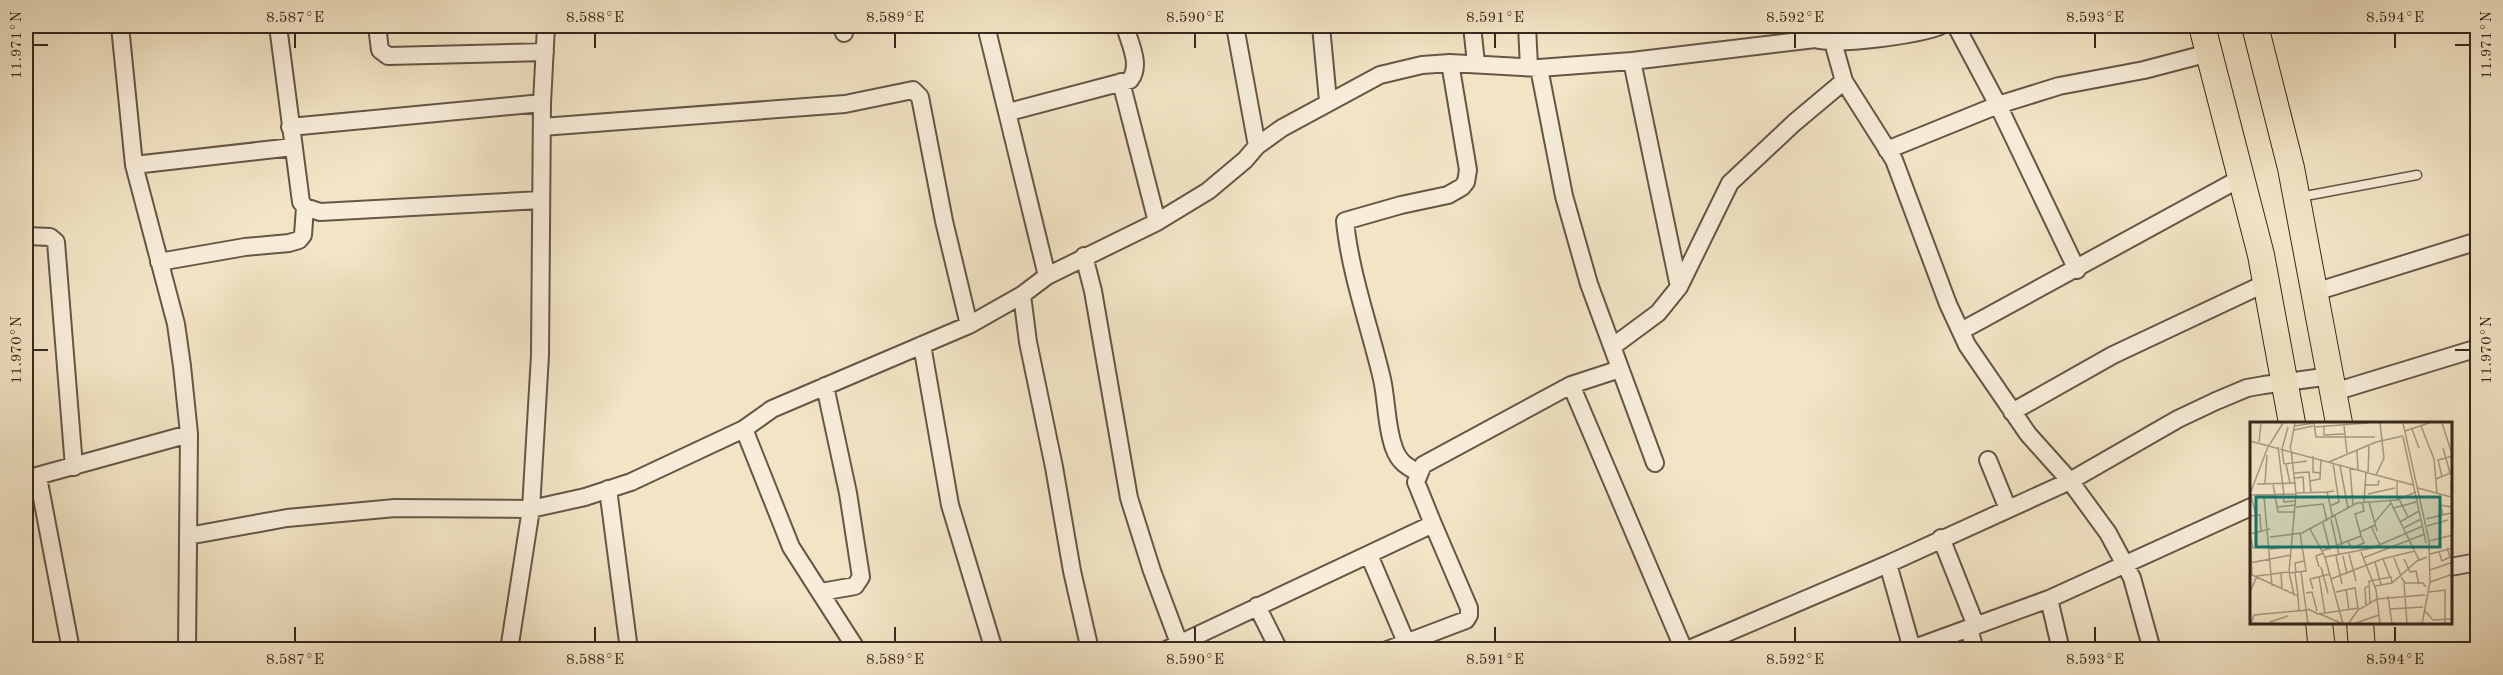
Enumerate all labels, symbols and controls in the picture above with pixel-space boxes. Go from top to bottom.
text: 11.971°N [10,11,25,79]
text: 8.587°E [266,11,324,26]
text: 8.588°E [566,11,624,26]
text: 8.589°E [866,11,924,26]
text: 8.590°E [1166,11,1224,26]
text: 8.591°E [1466,11,1524,26]
text: 8.592°E [1766,11,1824,26]
text: 8.593°E [2066,11,2124,26]
text: 8.594°E [2366,11,2424,26]
text: 11.971°N [2480,11,2495,79]
text: 11.970°N [10,316,25,384]
text: 11.970°N [2480,316,2495,384]
inset map [2250,422,2452,624]
text: 8.587°E [266,653,324,668]
text: 8.588°E [566,653,624,668]
text: 8.589°E [866,653,924,668]
text: 8.590°E [1166,653,1224,668]
text: 8.591°E [1466,653,1524,668]
text: 8.592°E [1766,653,1824,668]
text: 8.593°E [2066,653,2124,668]
text: 8.594°E [2366,653,2424,668]

